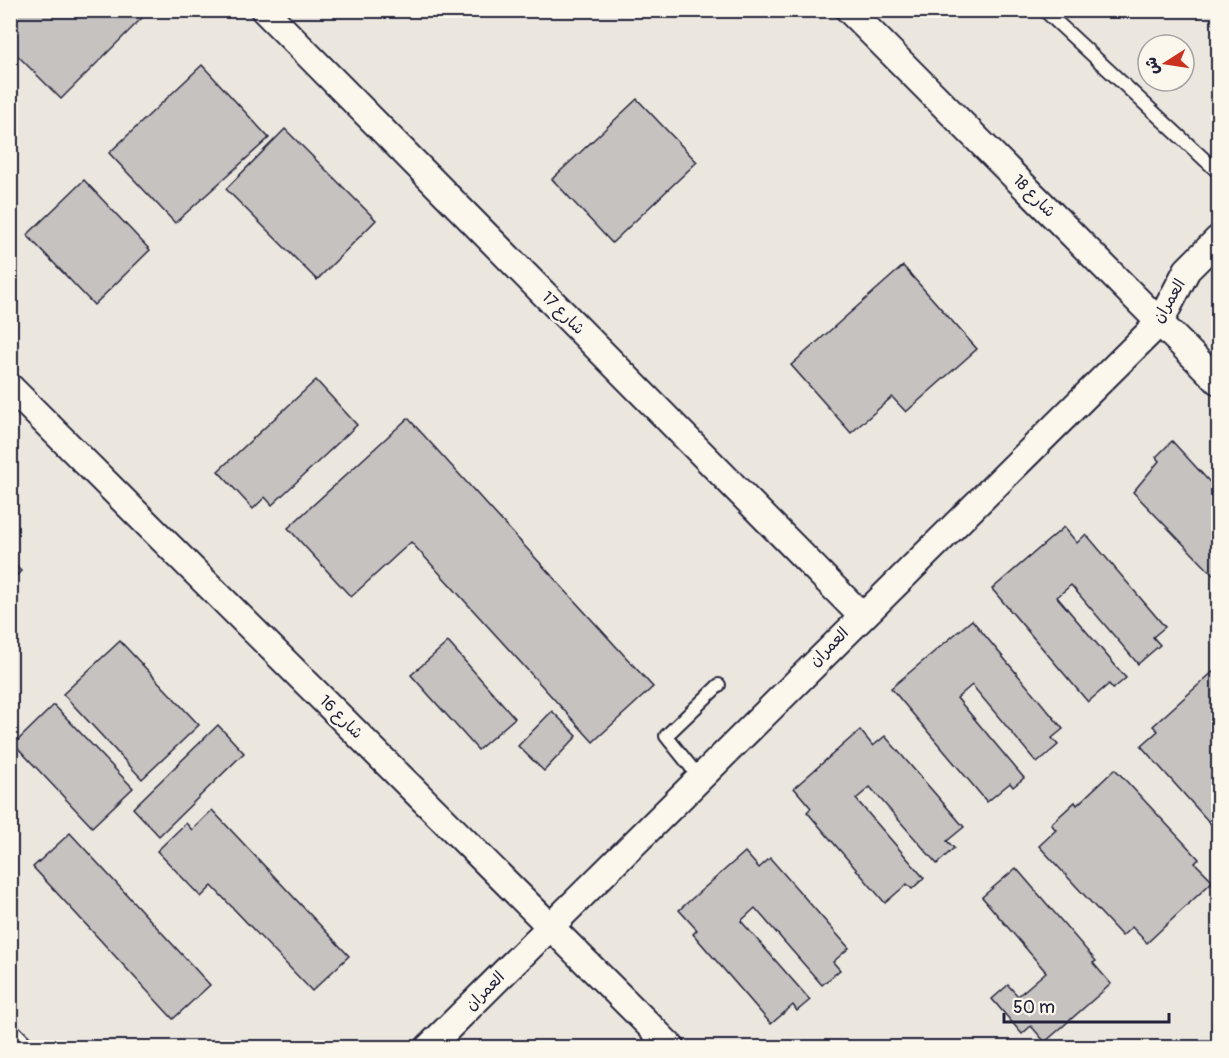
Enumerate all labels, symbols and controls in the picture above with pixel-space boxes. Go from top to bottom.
north arrow [1136,33,1196,93]
text: ش [1141,55,1164,77]
street label: شارع 18 [1008,170,1060,222]
street label: العمران [1148,275,1190,327]
street label: شارع 17 [537,287,589,339]
street label: العمران [805,623,853,671]
street label: شارع 16 [314,691,367,744]
street label: العمران [461,967,509,1015]
scale bar [1004,986,1169,1024]
text: 50 m [1013,996,1055,1019]

